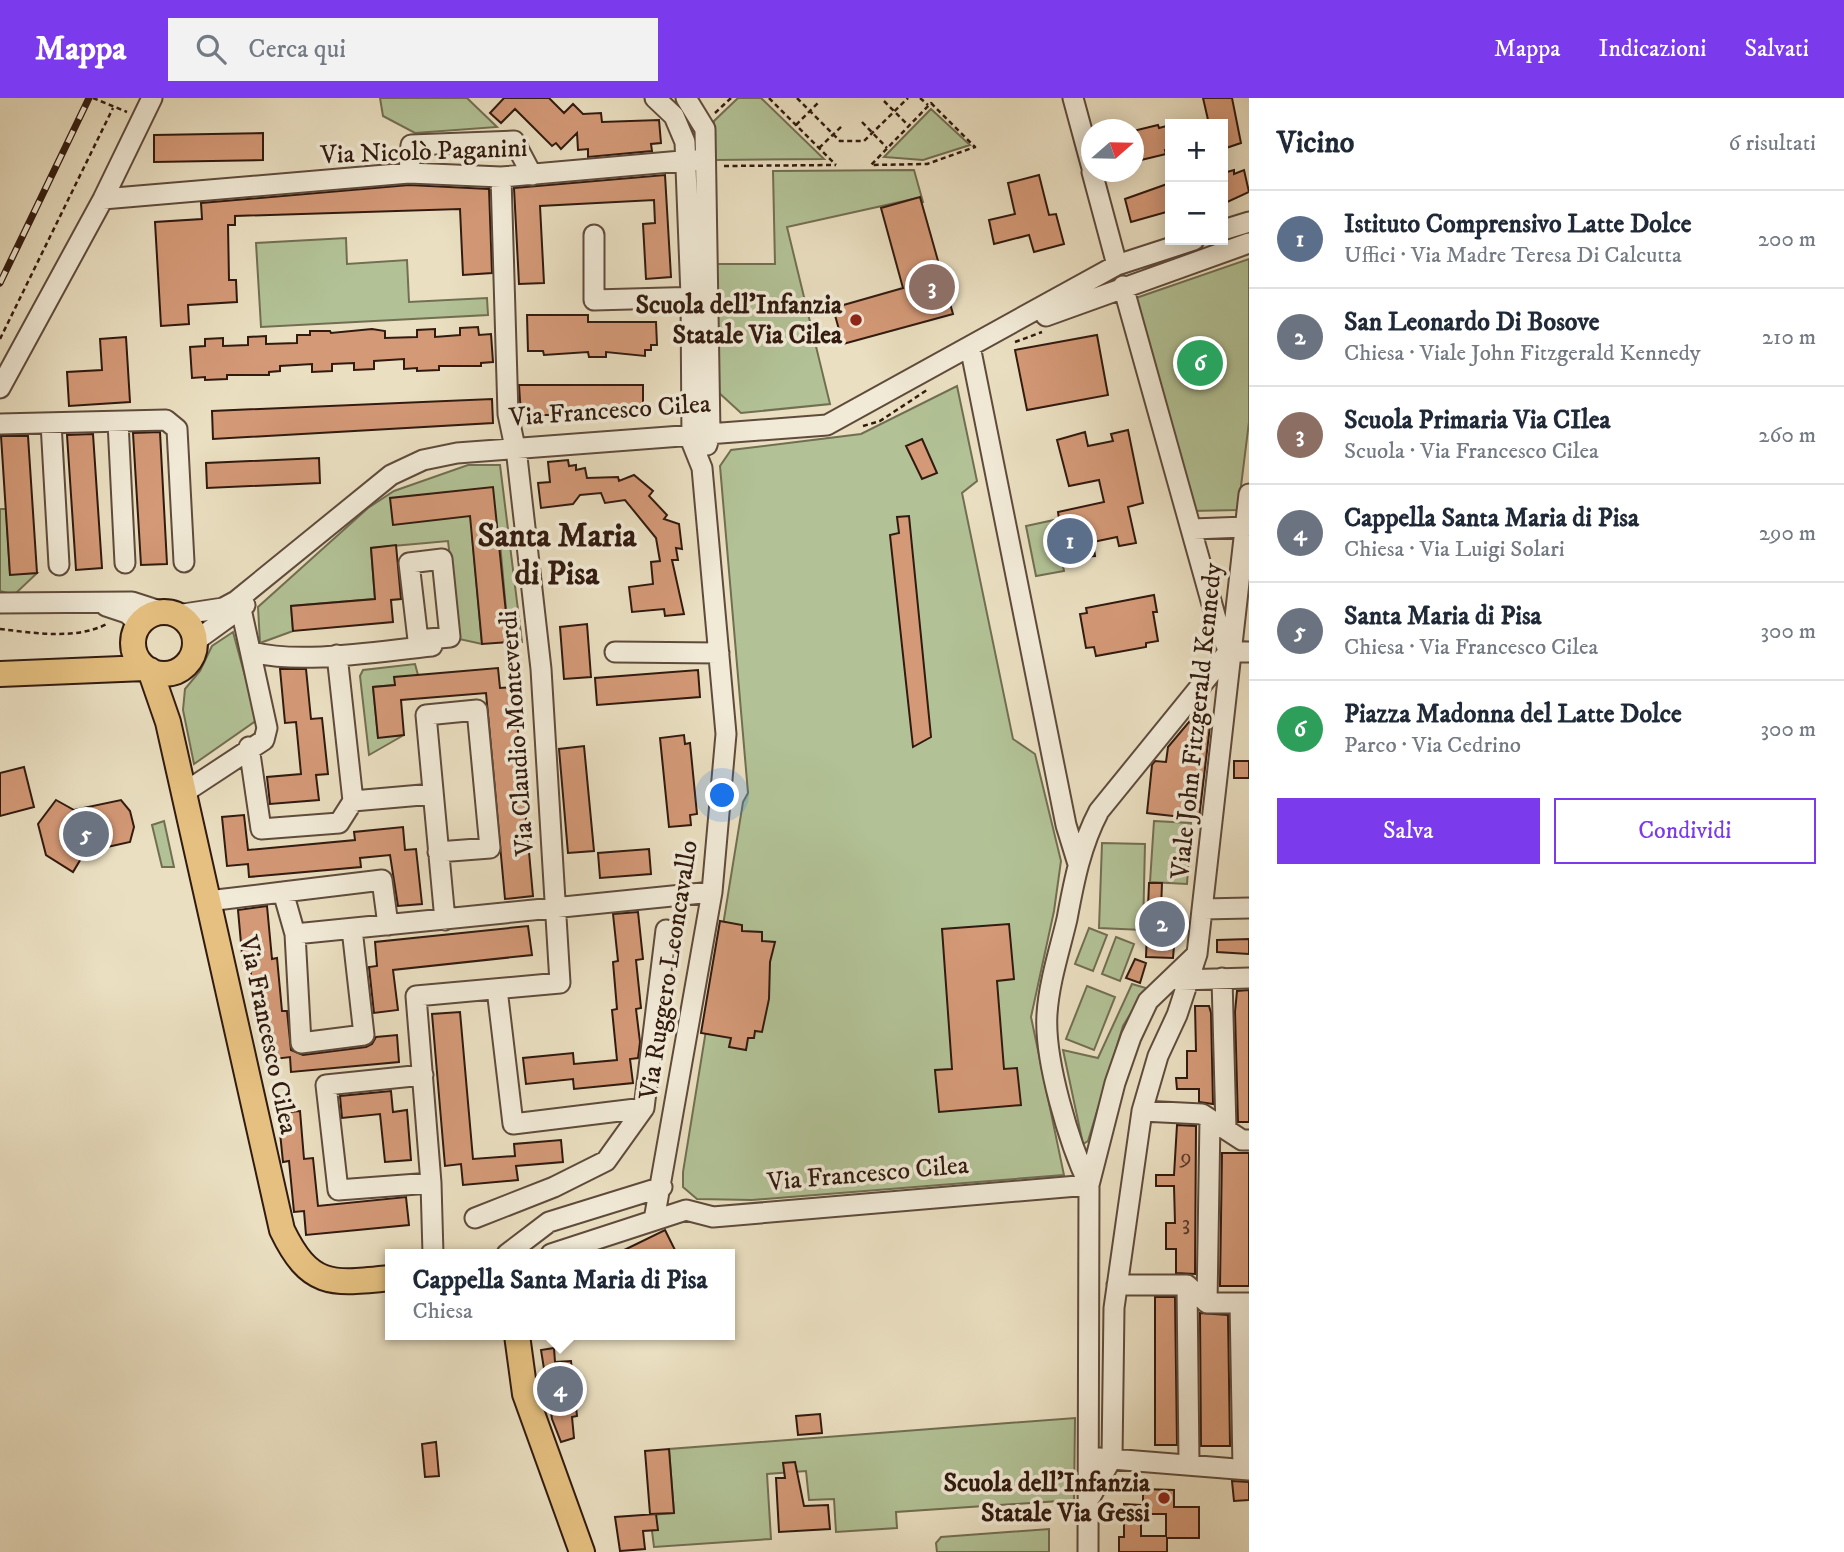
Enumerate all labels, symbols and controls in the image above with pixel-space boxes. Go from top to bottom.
search box [168,18,658,81]
text: Mappa [35,29,126,70]
icon: search [192,30,230,68]
text: Cerca qui [248,33,346,66]
text: Mappa [1494,34,1561,64]
text: Indicazioni [1599,34,1707,64]
text: Salvati [1745,34,1809,64]
north arrow [1081,119,1144,182]
map controls [1165,119,1228,245]
button: + [1165,119,1228,182]
text: Vicino [1277,125,1354,162]
text: 6 risultati [1729,129,1816,158]
street label: Via Nicolò Paganini [319,132,528,172]
button: − [1165,182,1228,245]
text: Istituto Comprensivo Latte Dolce [1344,208,1692,241]
text: 1 [1296,225,1304,254]
text: 200 m [1758,225,1816,254]
text: Uffici · Via Madre Teresa Di Calcutta [1344,241,1682,270]
pin: 3 [909,261,955,313]
place label: Scuola dell'Infanzia Statale Via Cilea [635,289,843,352]
text: San Leonardo Di Bosove [1344,306,1600,339]
marker: Scuola dell'Infanzia Statale Via Cilea [848,312,864,328]
text: 2 [1294,323,1306,352]
text: 210 m [1762,323,1816,352]
pin: 6 [1177,337,1223,389]
text: Chiesa · Viale John Fitzgerald Kennedy [1344,339,1701,368]
street label: Via Francesco Cilea [507,387,712,435]
text: Scuola Primaria Via CIlea [1344,404,1611,437]
text: 3 [1296,421,1304,450]
text: 260 m [1758,421,1816,450]
text: Scuola · Via Francesco Cilea [1344,437,1599,466]
text: Cappella Santa Maria di Pisa [1344,502,1639,535]
pin: 1 [1047,515,1093,567]
district label: Santa Maria di Pisa [477,516,637,595]
text: 4 [1293,519,1307,548]
text: 290 m [1759,519,1816,548]
text: Chiesa · Via Luigi Solari [1344,535,1565,564]
street label: Viale John Fitzgerald Kennedy [1164,561,1230,882]
text: Santa Maria di Pisa [1344,600,1542,633]
street label: Via Claudio Monteverdi [492,609,542,858]
text: 5 [1294,617,1306,646]
text: 300 m [1760,617,1816,646]
text: Chiesa · Via Francesco Cilea [1344,633,1598,662]
text: Piazza Madonna del Latte Dolce [1344,698,1682,731]
text: 6 [1294,715,1306,744]
text: 300 m [1760,715,1816,744]
text: Parco · Via Cedrino [1344,731,1521,760]
your location [705,778,739,812]
button: Salva [1277,798,1540,864]
button: Condividi [1554,798,1816,864]
pin: 5 [63,808,109,860]
street label: Via Ruggero Leoncavallo [632,838,706,1103]
pin: 2 [1139,898,1185,950]
street label: Via Francesco Cilea [231,932,305,1137]
house number: 9 [1179,1143,1192,1172]
street label: Via Francesco Cilea [765,1149,970,1199]
house number: 3 [1182,1209,1190,1238]
popup [385,1249,735,1340]
text: Cappella Santa Maria di Pisa [412,1264,708,1297]
text: Chiesa [412,1297,473,1326]
pin: 4 [537,1363,583,1415]
place label: Scuola dell'Infanzia Statale Via Gessi [943,1467,1151,1530]
marker: Scuola dell'Infanzia Statale Via Gessi [1156,1490,1172,1506]

